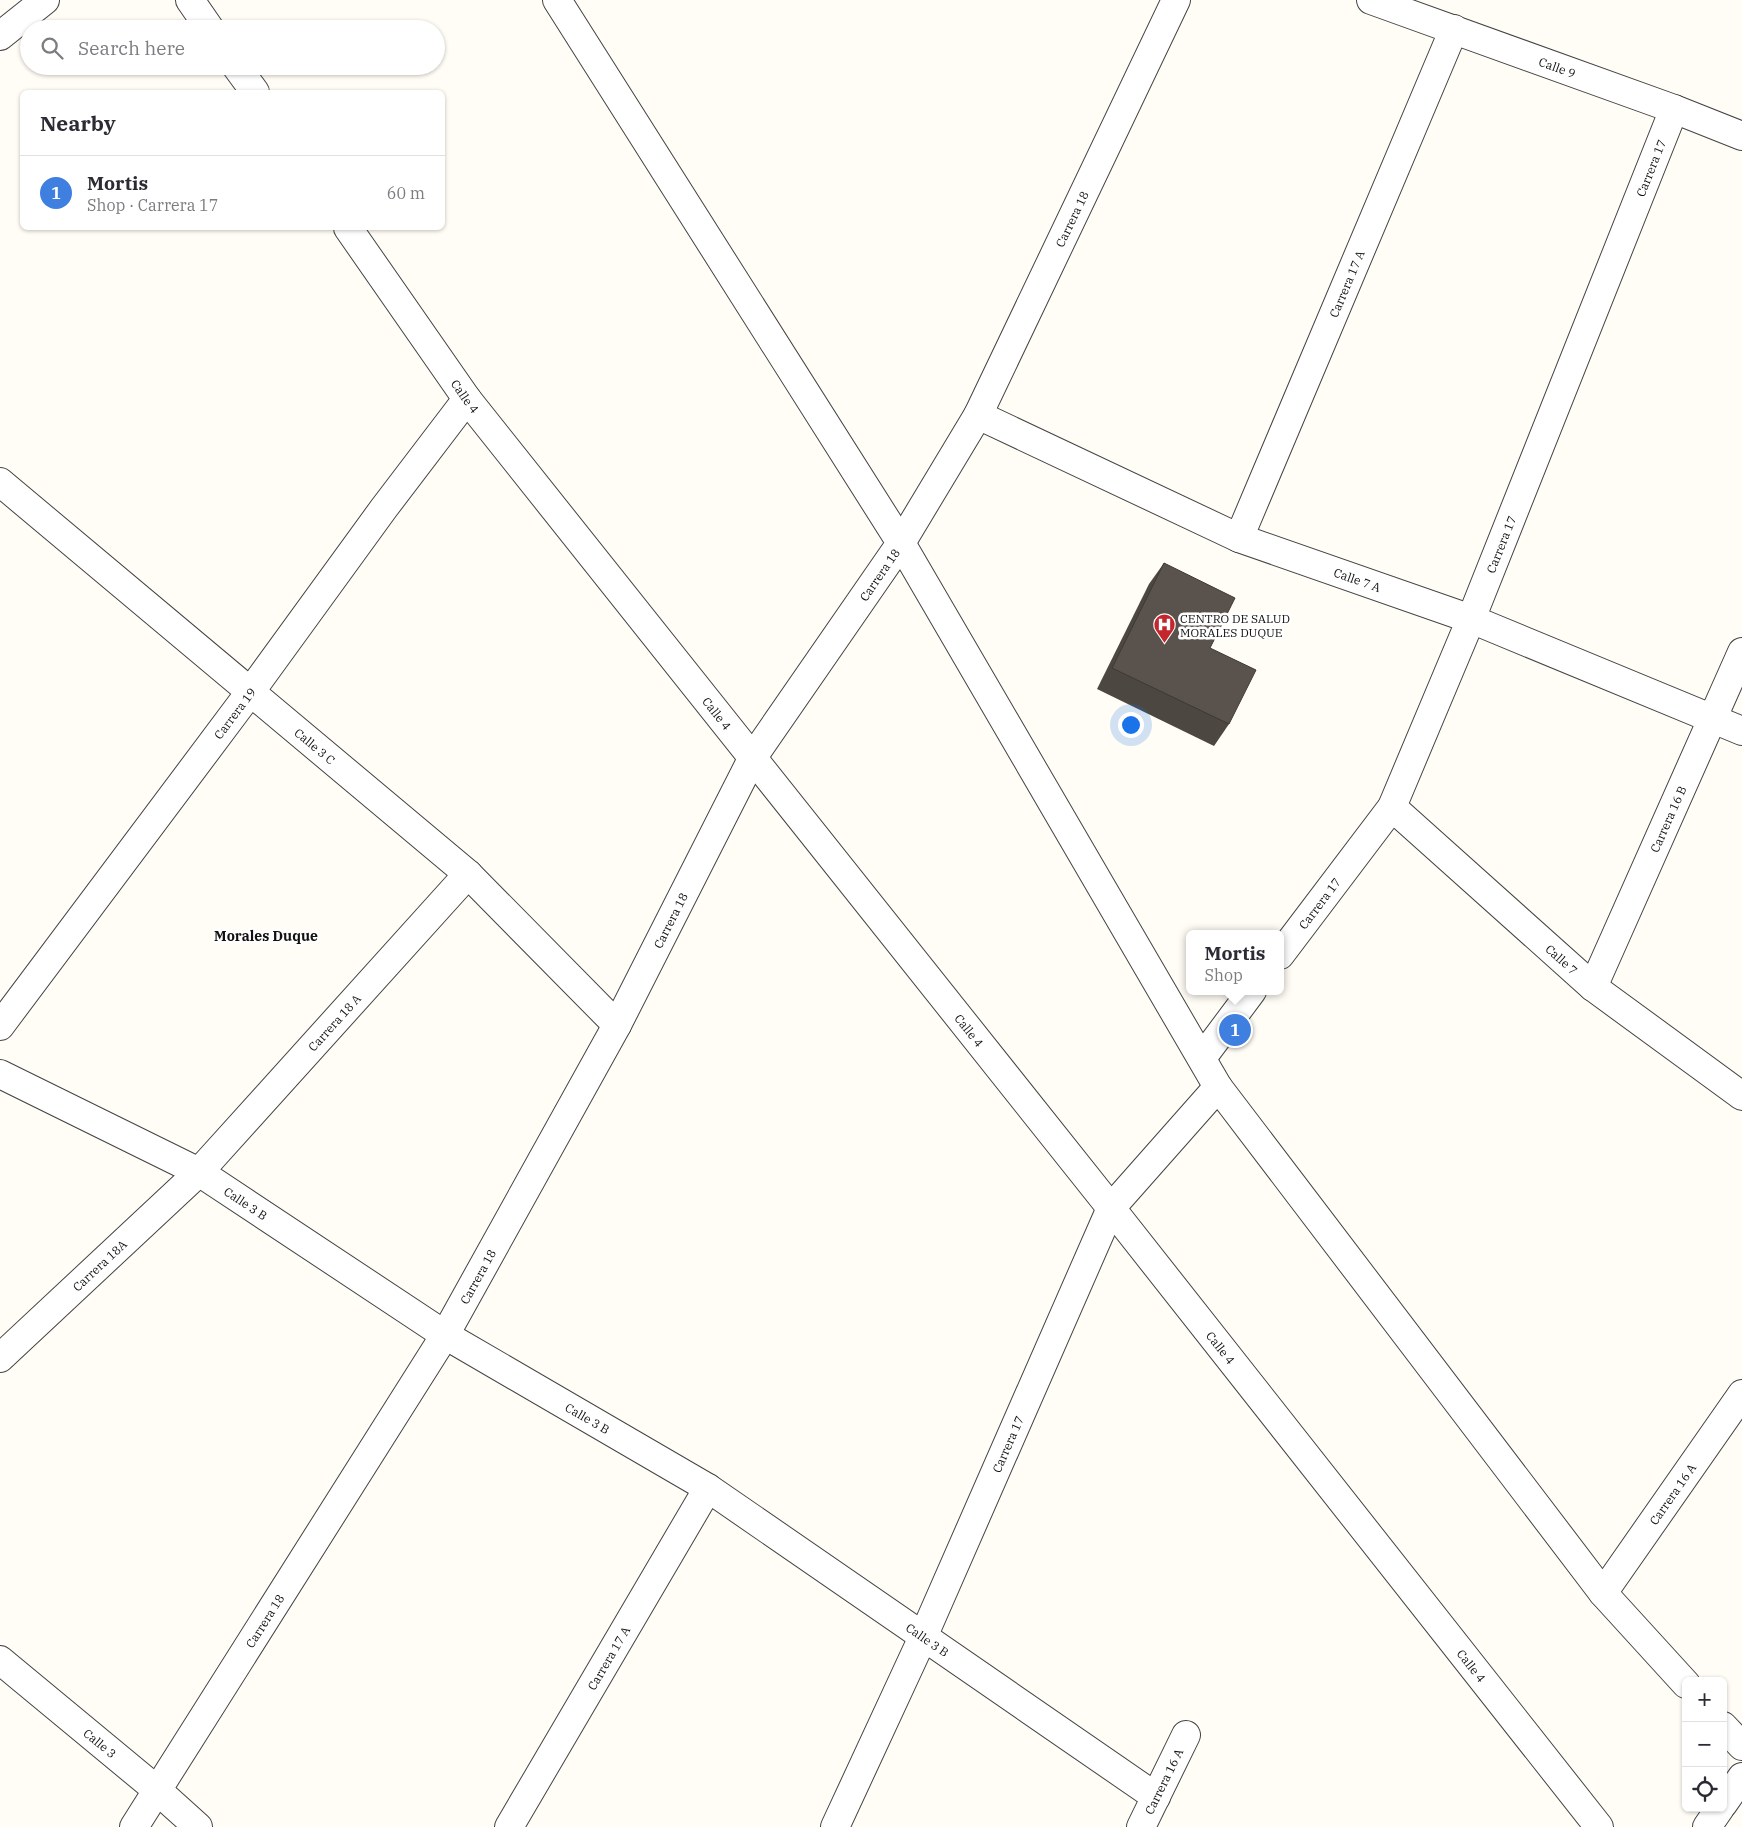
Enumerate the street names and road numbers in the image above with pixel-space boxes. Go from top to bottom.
street label: Calle 9 [1537,54,1578,80]
street label: Carrera 17 [1632,137,1669,199]
street label: Carrera 18 [1052,188,1091,249]
street label: Carrera 17 A [1326,247,1368,320]
street label: Calle 4 [448,376,483,416]
street label: Carrera 17 [1483,513,1519,575]
street label: Carrera 18 [856,545,903,604]
street label: Calle 7 A [1332,564,1384,595]
street label: Carrera 19 [210,684,259,742]
street label: Calle 4 [699,694,735,733]
street label: Calle 3 C [292,725,339,767]
street label: Carrera 16 B [1646,783,1689,854]
street label: Carrera 17 [1295,875,1343,932]
street label: Carrera 18 [650,890,690,951]
street label: Calle 7 [1543,941,1581,977]
street label: Carrera 18 A [305,990,364,1054]
street label: Calle 4 [952,1011,987,1050]
street label: Calle 3 B [221,1183,270,1223]
street label: Carrera 18A [69,1236,130,1294]
street label: Carrera 18 [456,1246,499,1307]
street label: Calle 4 [1203,1328,1239,1367]
street label: Calle 3 B [563,1399,613,1437]
street label: Carrera 17 [989,1413,1027,1475]
street label: Carrera 16 A [1646,1460,1699,1527]
street label: Carrera 18 [242,1591,287,1650]
street label: Calle 3 B [903,1619,952,1659]
street label: Carrera 17 A [584,1623,633,1693]
street label: Calle 4 [1454,1646,1489,1685]
street label: Calle 3 [81,1725,120,1761]
street label: Carrera 16 A [1141,1745,1186,1817]

